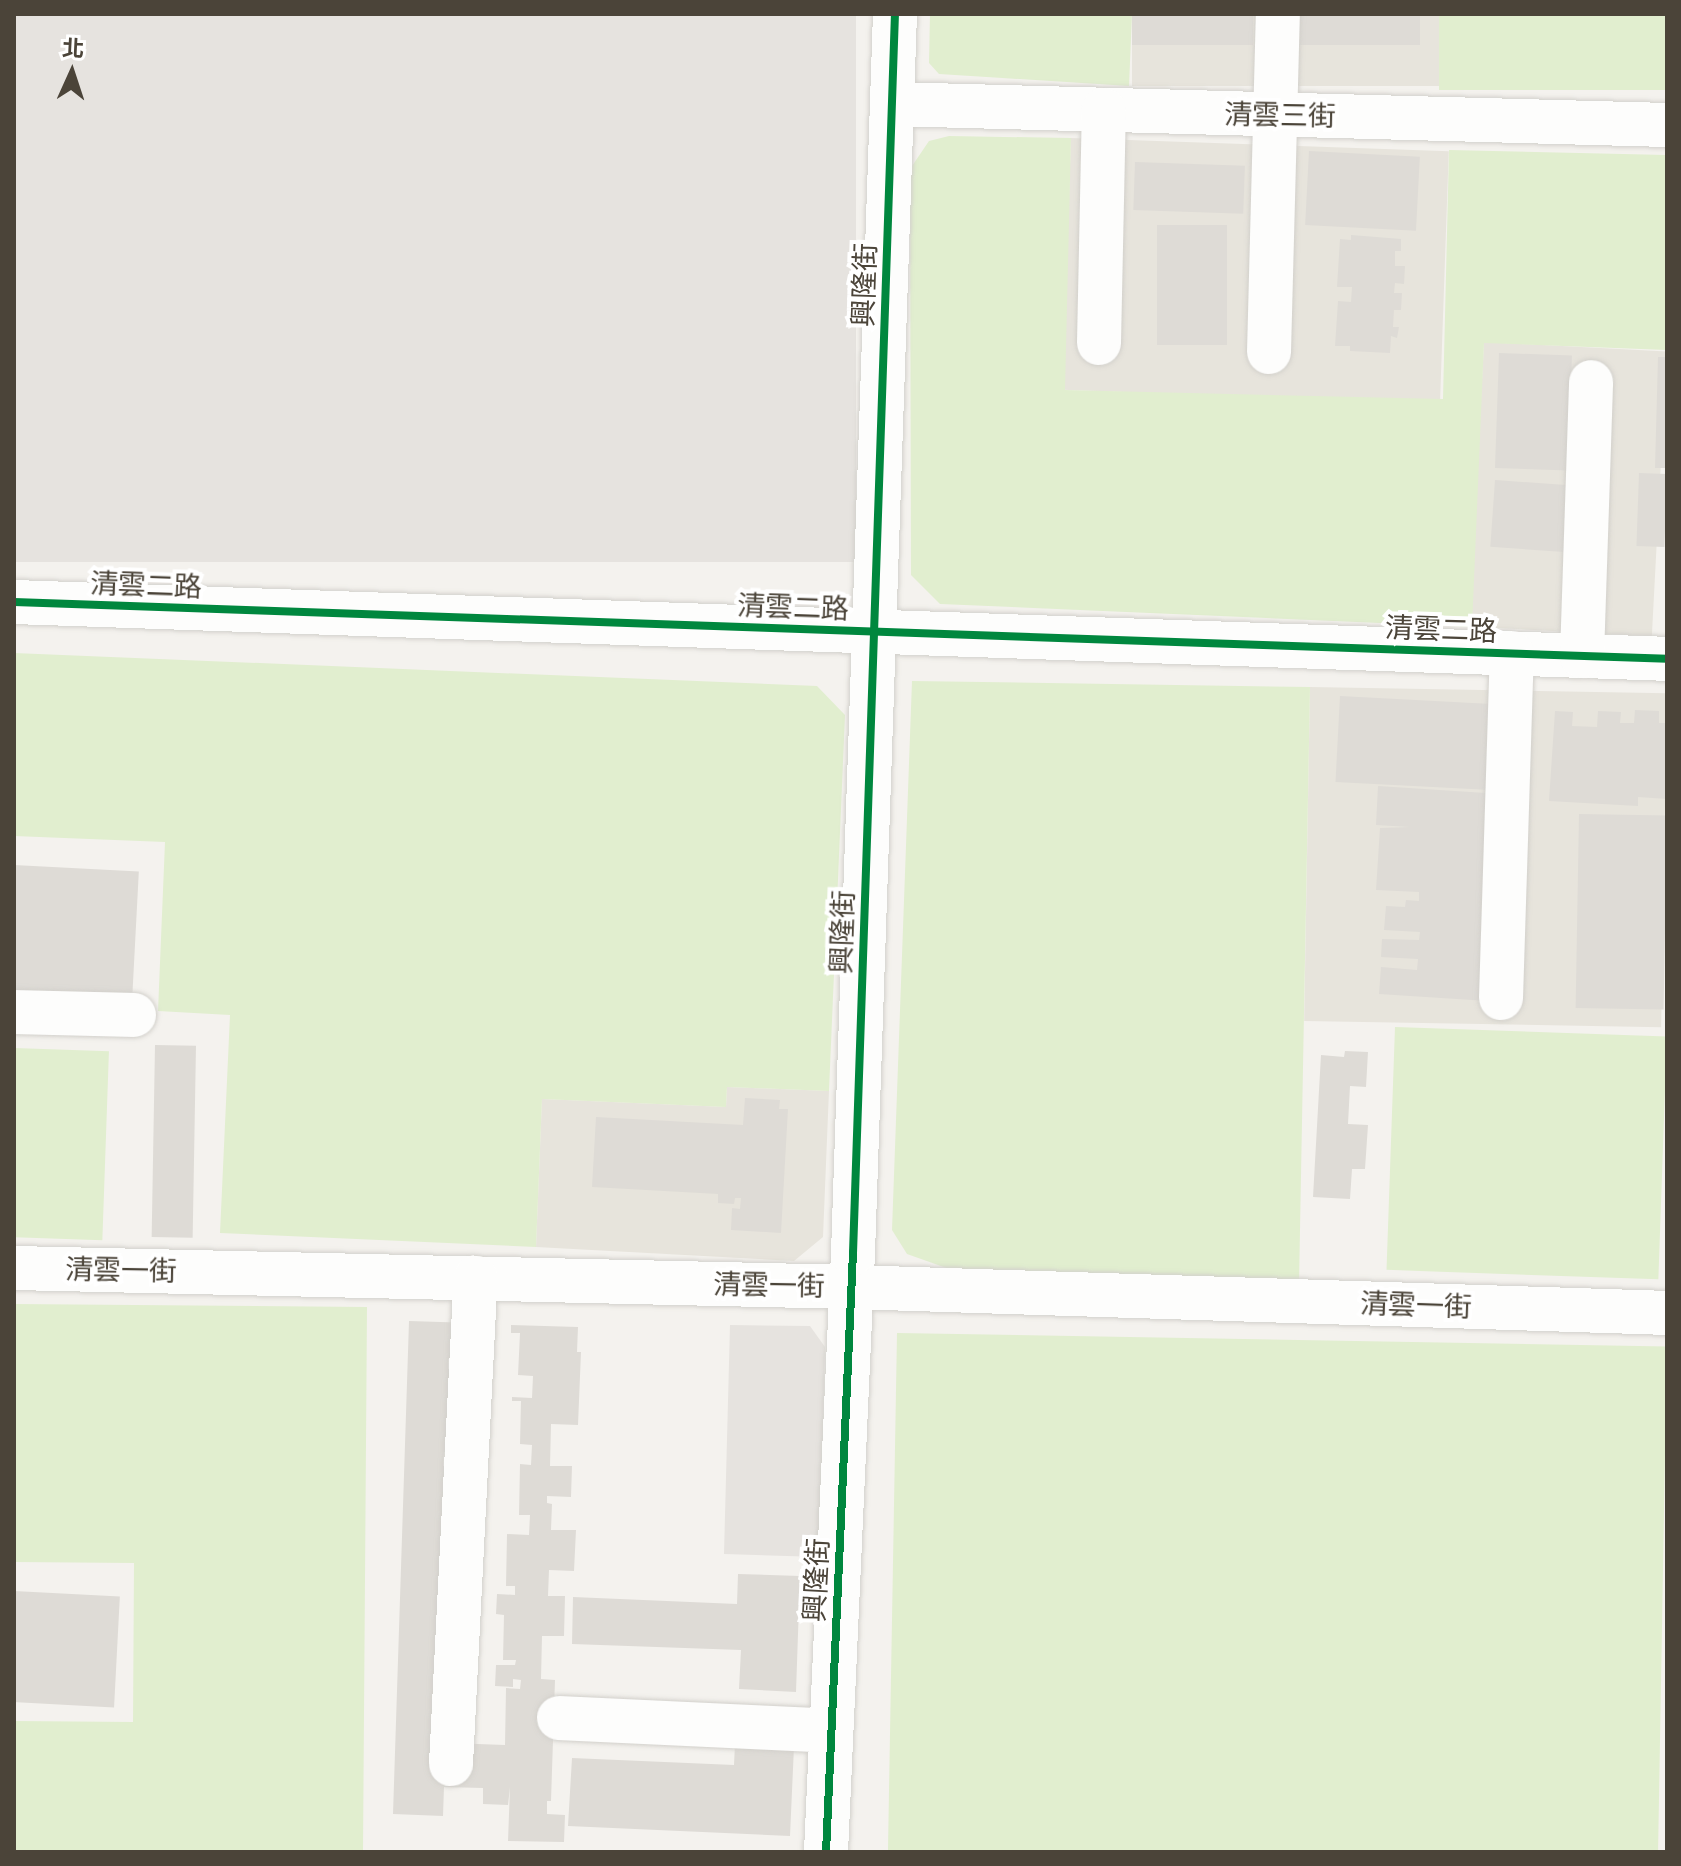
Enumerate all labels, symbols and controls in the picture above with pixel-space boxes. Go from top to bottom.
north arrow [32,32,112,112]
text: 北 [62,33,85,63]
street label: 清雲三街 [1224,97,1336,133]
street label: 興隆街 [846,242,882,328]
street label: 清雲二路 [89,566,203,604]
street label: 清雲二路 [736,588,850,626]
street label: 清雲二路 [1384,610,1498,648]
street label: 興隆街 [824,889,860,975]
street label: 清雲一街 [65,1252,177,1288]
street label: 清雲一街 [713,1267,825,1303]
street label: 清雲一街 [1359,1286,1473,1324]
street label: 興隆街 [797,1537,835,1623]

